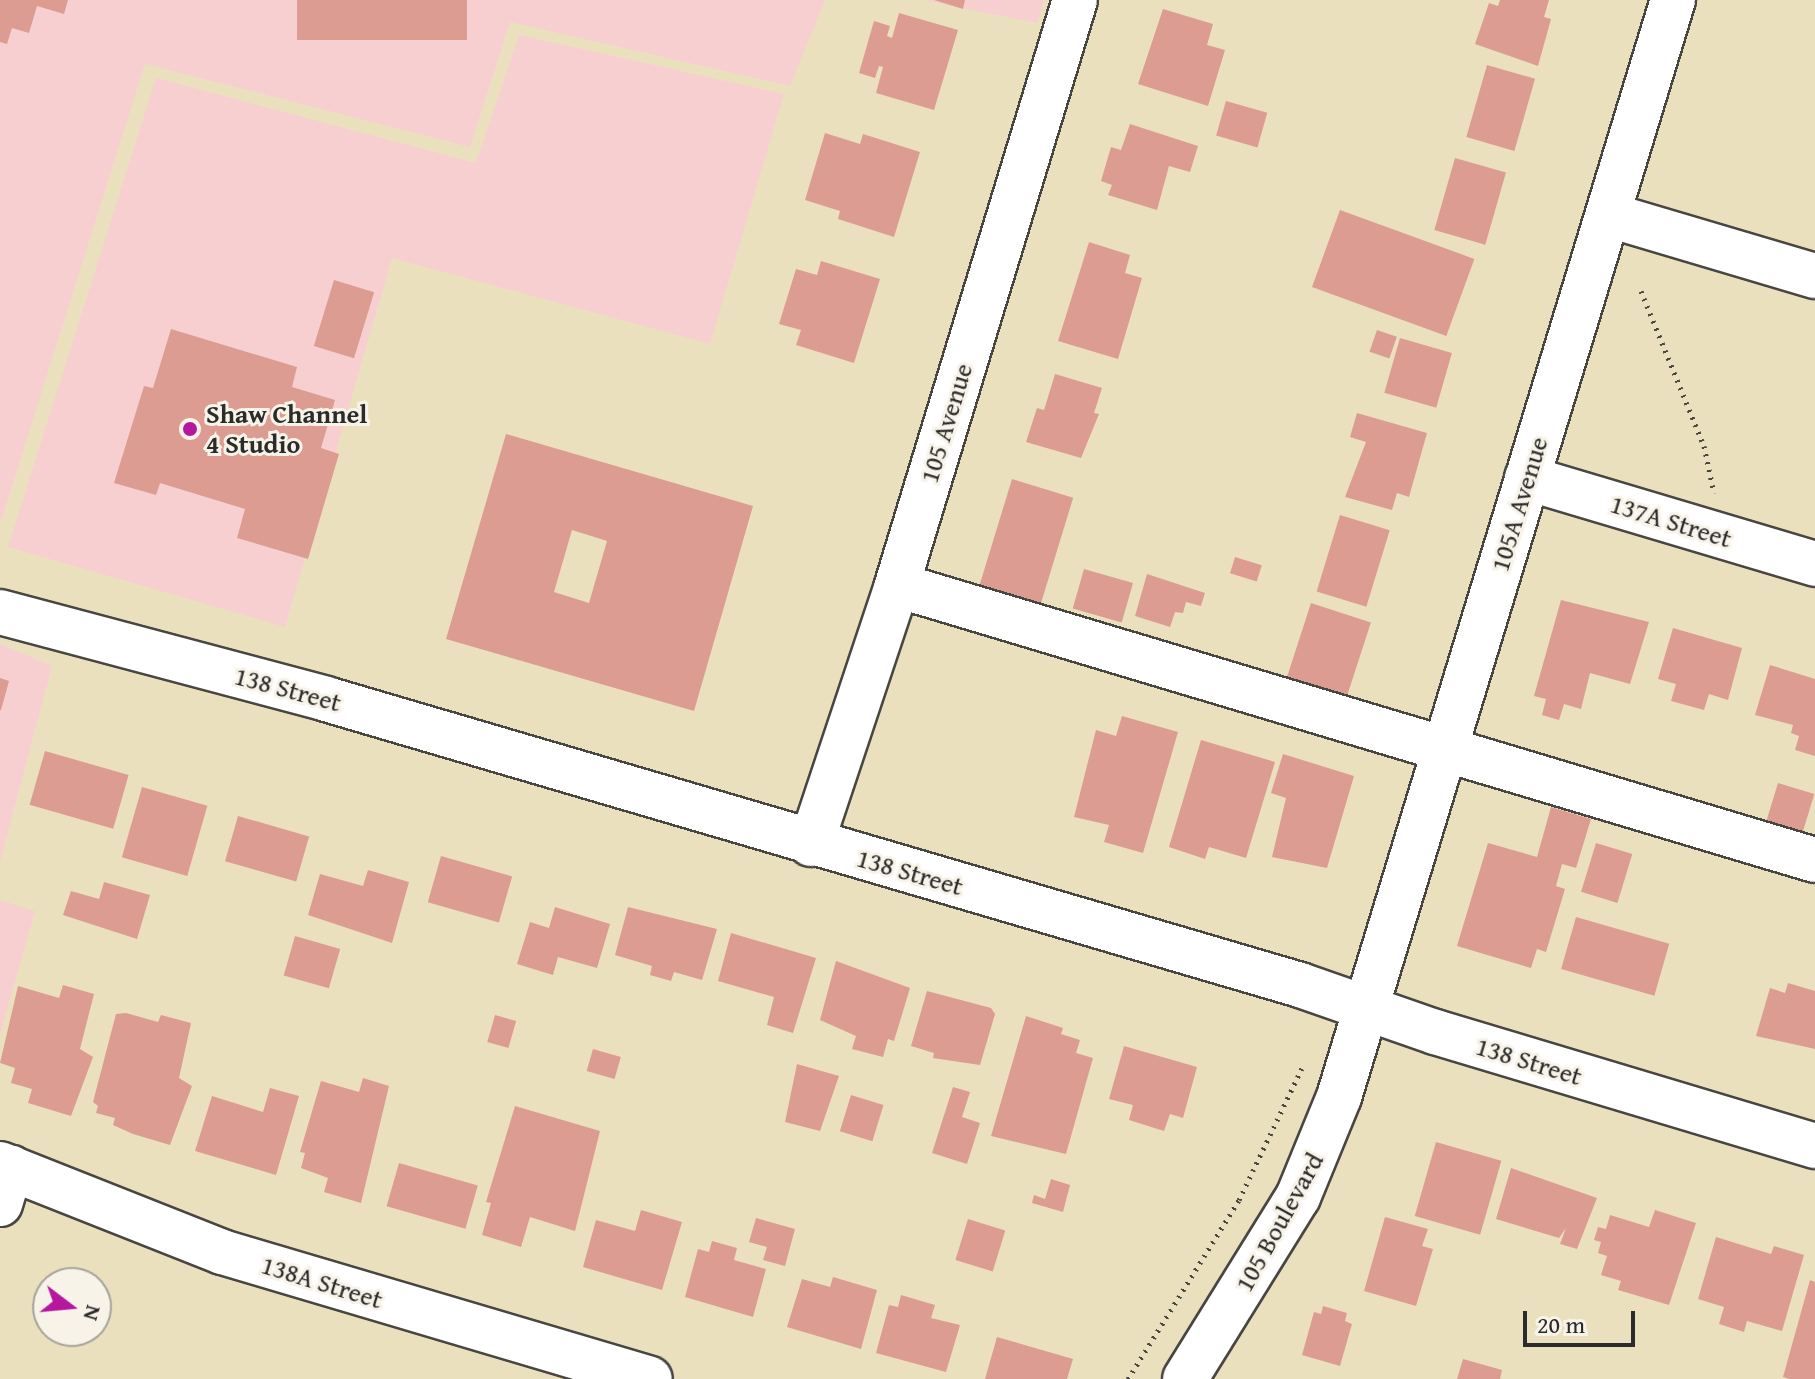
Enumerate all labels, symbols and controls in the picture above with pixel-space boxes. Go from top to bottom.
street label: 105 Avenue [913,360,979,486]
place label: Shaw Channel 4 Studio [206,398,367,460]
marker: Shaw Channel 4 Studio [181,420,199,438]
street label: 105A Avenue [1484,433,1554,575]
street label: 137A Street [1607,488,1735,554]
street label: 138 Street [231,660,345,718]
street label: 138 Street [853,842,967,902]
street label: 138 Street [1472,1030,1586,1092]
street label: 105 Boulevard [1228,1147,1330,1297]
street label: 138A Street [258,1249,386,1315]
north arrow [32,1267,112,1347]
scale bar [1527,1295,1639,1345]
text: N [76,1302,111,1325]
text: 20 m [1537,1307,1585,1342]

